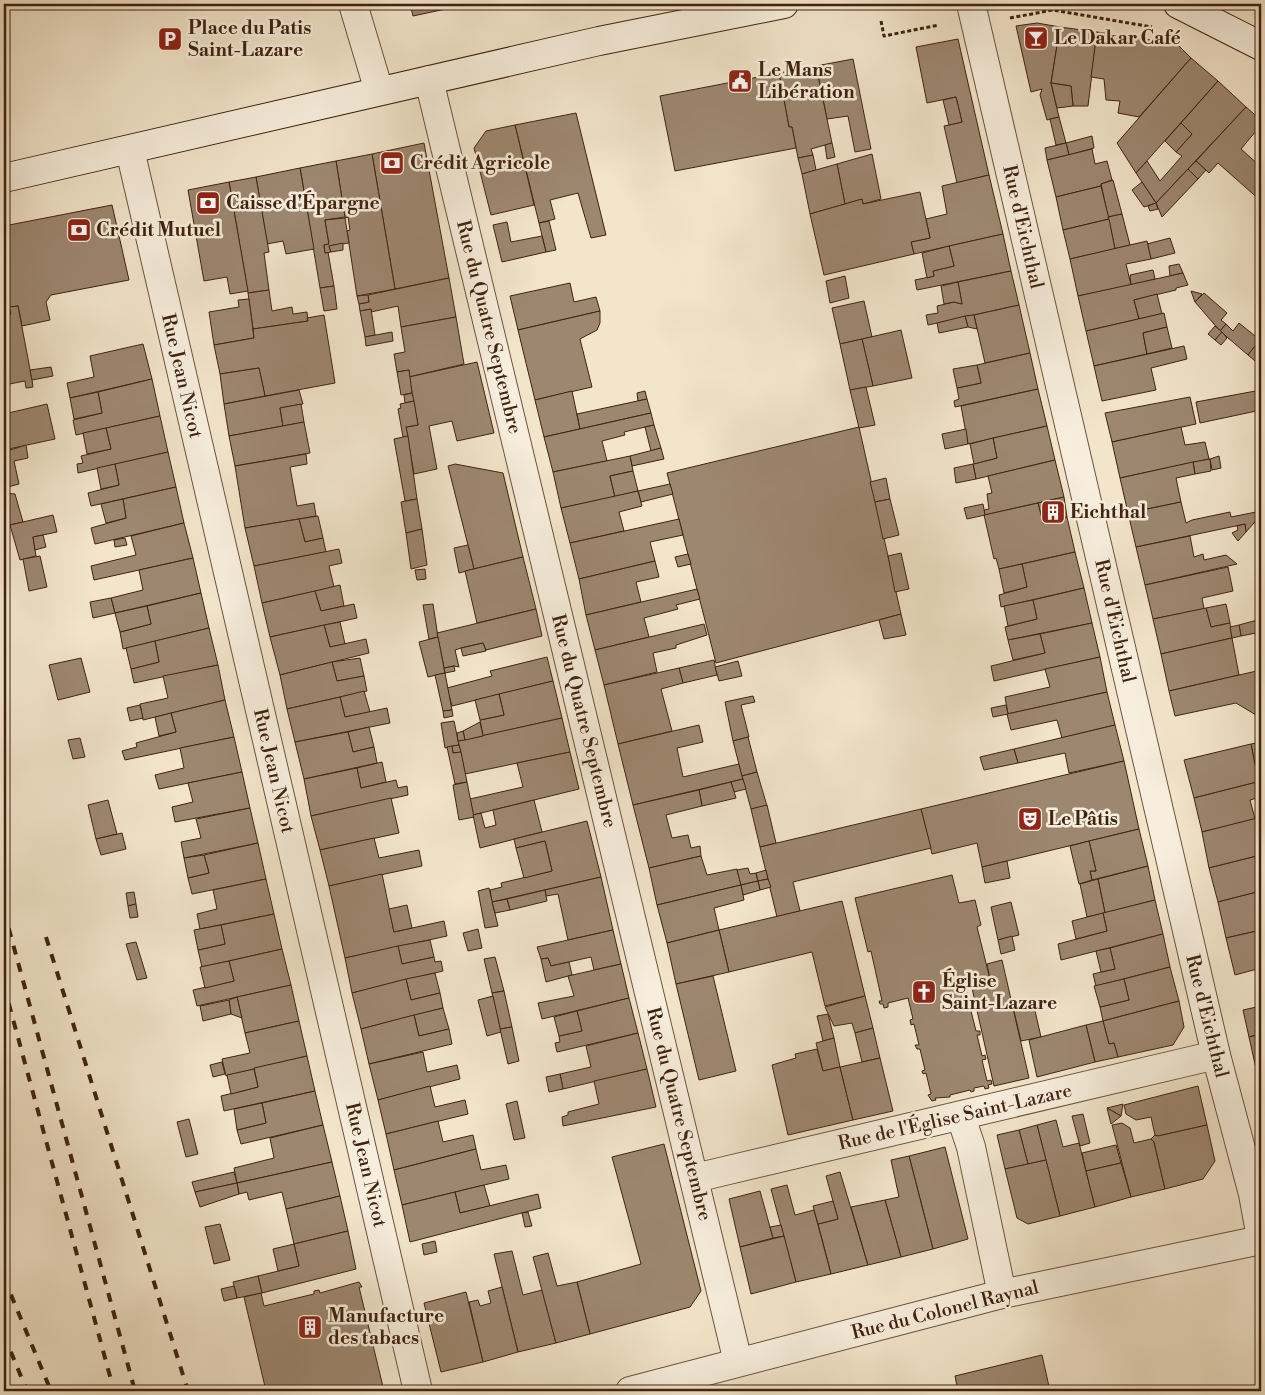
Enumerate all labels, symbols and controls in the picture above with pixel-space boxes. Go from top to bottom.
place label: Place du Patis Saint-Lazare [188,16,311,62]
bar icon: Le Dakar Café [1023,25,1049,51]
parking icon: Place du Patis Saint-Lazare [157,26,183,52]
place label: Le Dakar Café [1054,26,1181,50]
place label: Le Mans Libération [758,58,855,104]
public building icon: Le Mans Libération [727,68,753,94]
bank icon: Crédit Agricole [379,150,405,176]
place label: Crédit Agricole [410,151,550,175]
street label: Rue d'Eichthal [997,163,1049,292]
bank icon: Caisse d'Épargne [195,190,221,216]
place label: Caisse d'Épargne [226,190,380,215]
bank icon: Crédit Mutuel [66,217,92,243]
place label: Crédit Mutuel [96,218,221,242]
street label: Rue du Quatre Septembre [451,218,527,436]
street label: Rue Jean Nicot [156,311,208,441]
building icon: Eichthal [1040,499,1066,525]
place label: Eichthal [1070,500,1146,524]
street label: Rue d'Eichthal [1089,557,1141,686]
street label: Rue du Quatre Septembre [546,612,622,830]
street label: Rue Jean Nicot [248,706,300,836]
theatre icon: Le Pâtis [1017,806,1043,832]
place label: Le Pâtis [1048,807,1118,831]
street label: Rue d'Eichthal [1180,952,1234,1080]
place label: Église Saint-Lazare [942,968,1057,1015]
church icon: Église Saint-Lazare [911,979,937,1005]
street label: Rue du Quatre Septembre [641,1005,717,1223]
street label: Rue de l'Église Saint-Lazare [836,1077,1074,1156]
street label: Rue Jean Nicot [340,1100,392,1230]
street label: Rue du Colonel Raynal [849,1275,1042,1345]
place label: Manufacture des tabacs [328,1304,444,1350]
building icon: Manufacture des tabacs [297,1314,323,1340]

